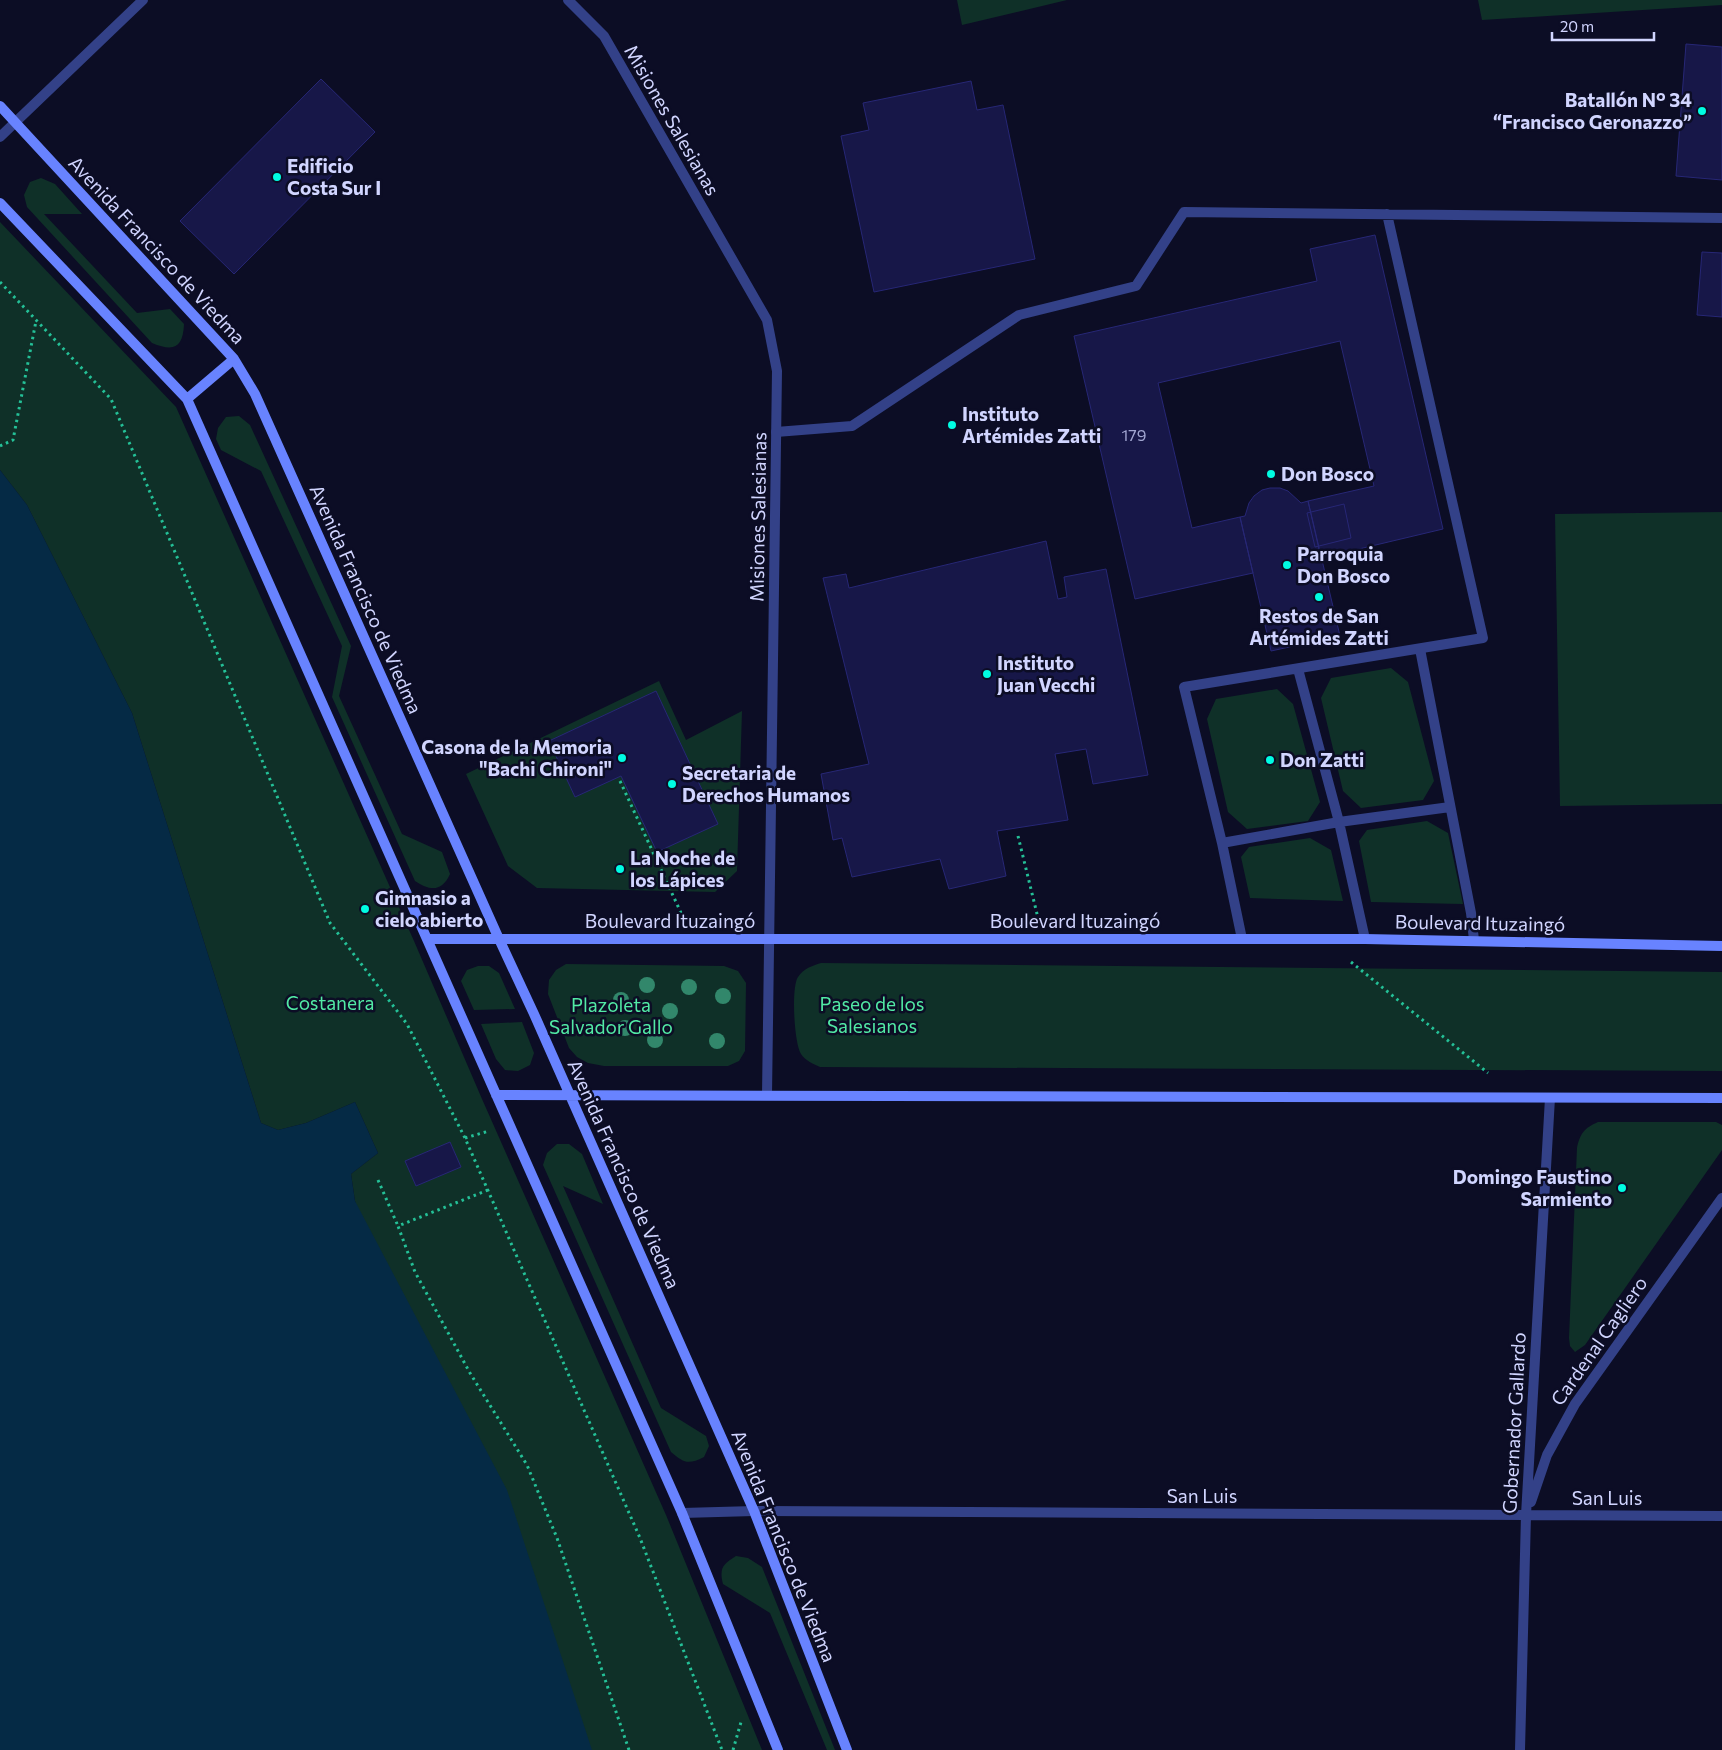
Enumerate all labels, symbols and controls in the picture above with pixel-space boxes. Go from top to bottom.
scale bar [1552,10,1654,42]
text: 20 m [1560,17,1594,35]
street label: Misiones Salesianas [620,40,725,199]
place label: Batallón N° 34 “Francisco Geronazzo” [1493,88,1692,133]
marker: Batallón N° 34 “Francisco Geronazzo” [1696,105,1708,117]
street label: Avenida Francisco de Viedma [64,151,250,348]
place label: Edificio Costa Sur I [287,154,381,199]
marker: Edificio Costa Sur I [271,171,283,183]
place label: Instituto Artémides Zatti [962,402,1101,447]
marker: Instituto Artémides Zatti [946,419,958,431]
house number: 179 [1122,425,1146,444]
street label: Misiones Salesianas [745,432,770,602]
place label: Don Bosco [1281,462,1374,485]
marker: Don Bosco [1265,468,1277,480]
street label: Avenida Francisco de Viedma [305,481,427,717]
place label: Parroquia Don Bosco [1297,542,1390,587]
marker: Parroquia Don Bosco [1281,559,1293,571]
marker: Restos de San Artémides Zatti [1313,591,1325,603]
place label: Restos de San Artémides Zatti [1249,604,1389,649]
place label: Instituto Juan Vecchi [997,651,1095,696]
marker: Instituto Juan Vecchi [981,668,993,680]
place label: Casona de la Memoria "Bachi Chironi" [421,735,612,780]
place label: Don Zatti [1280,748,1364,771]
marker: Casona de la Memoria "Bachi Chironi" [616,752,628,764]
marker: Don Zatti [1264,754,1276,766]
place label: Secretaria de Derechos Humanos [682,761,850,806]
marker: Secretaria de Derechos Humanos [666,778,678,790]
place label: La Noche de los Lápices [630,846,735,891]
marker: La Noche de los Lápices [614,863,626,875]
place label: Gimnasio a cielo abierto [375,886,483,931]
marker: Gimnasio a cielo abierto [359,903,371,915]
street label: Boulevard Ituzaingó [585,909,755,932]
street label: Boulevard Ituzaingó [990,909,1160,932]
street label: Boulevard Ituzaingó [1395,910,1565,935]
park label: Costanera [286,991,374,1014]
park label: Paseo de los Salesianos [820,992,924,1037]
park label: Plazoleta Salvador Gallo [549,993,673,1038]
street label: Avenida Francisco de Viedma [563,1056,685,1292]
place label: Domingo Faustino Sarmiento [1453,1165,1612,1210]
marker: Domingo Faustino Sarmiento [1616,1182,1628,1194]
street label: Cardenal Cagliero [1546,1272,1652,1410]
street label: Gobernador Gallardo [1497,1332,1530,1514]
street label: Avenida Francisco de Viedma [727,1426,842,1665]
street label: San Luis [1167,1484,1237,1507]
street label: San Luis [1572,1486,1642,1509]

